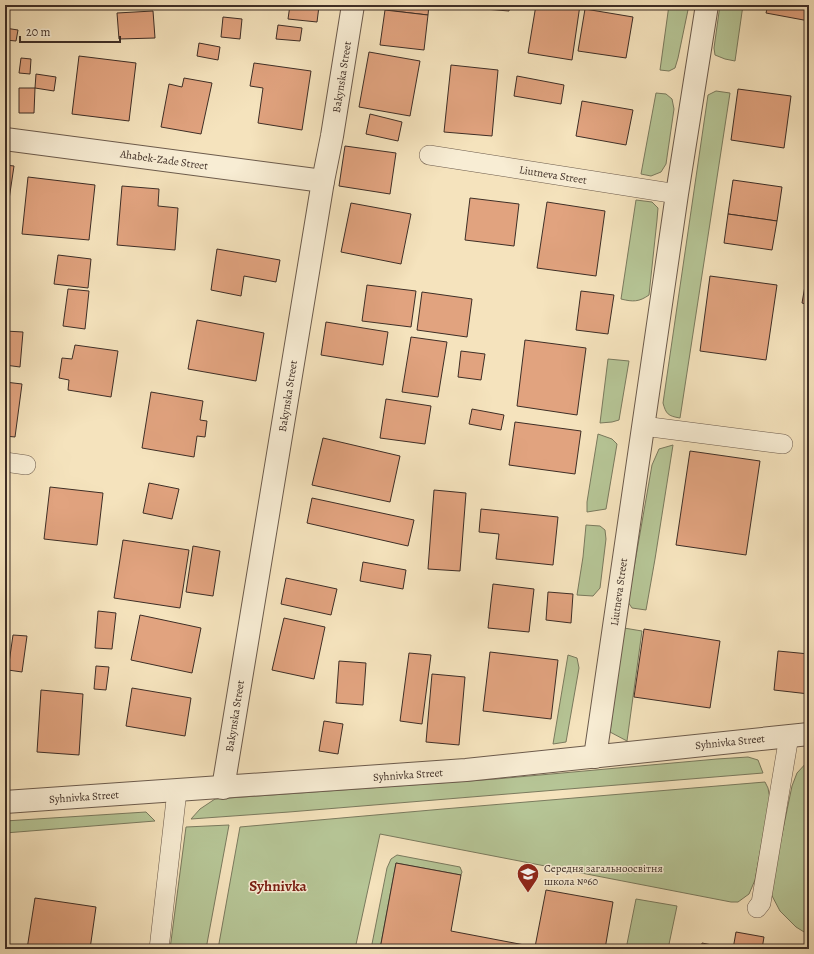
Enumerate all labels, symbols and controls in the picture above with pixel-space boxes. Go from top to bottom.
scale bar [20,18,120,44]
text: 20 m [26,24,50,40]
street label: Bakynska Street [329,40,355,114]
street label: Ahabek-Zade Street [118,146,209,174]
street label: Liutneva Street [518,162,588,188]
street label: Bakynska Street [275,359,301,433]
street label: Liutneva Street [607,557,631,627]
street label: Bakynska Street [222,679,248,753]
street label: Syhnivka Street [694,731,766,753]
street label: Syhnivka Street [373,765,444,785]
street label: Syhnivka Street [49,787,120,807]
school or university icon: Середня загальноосвітня школа №60 [515,861,541,894]
place label: Середня загальноосвітня школа №60 [544,861,663,889]
district label: Syhnivka [249,876,307,896]

